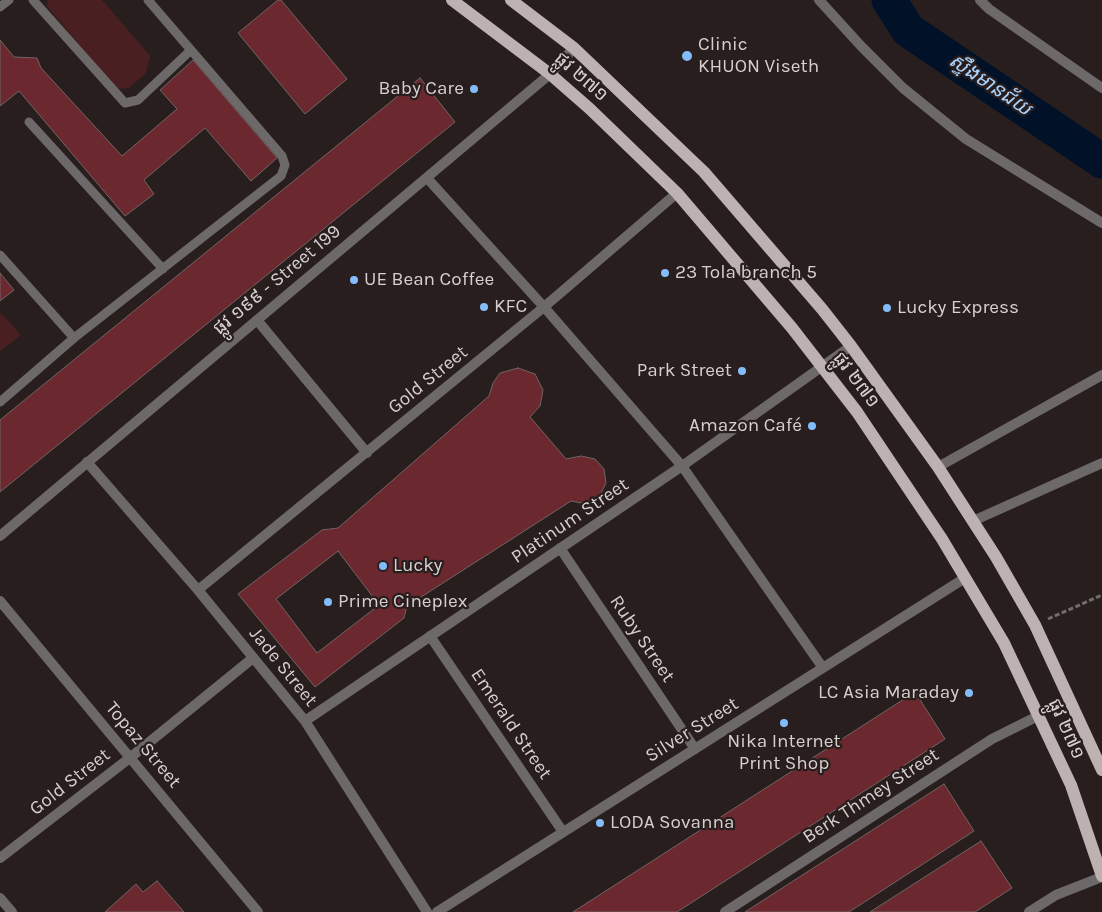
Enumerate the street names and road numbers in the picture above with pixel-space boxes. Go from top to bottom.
street label: ផ្លូវ ២៧១ [549,47,613,107]
street label: ផ្លូវ ១៩៩ - Street 199 [209,220,345,340]
street label: Gold Street [384,341,472,419]
street label: ផ្លូវ ២៧១ [828,348,884,412]
street label: Platinum Street [507,473,633,569]
street label: Ruby Street [605,591,679,687]
street label: Jade Street [244,623,322,711]
street label: Emerald Street [466,664,556,784]
street label: Silver Street [641,692,743,768]
street label: ផ្លូវ ២៧១ [1043,695,1089,763]
street label: Topaz Street [100,697,186,793]
street label: Gold Street [25,744,115,820]
street label: Berk Thmey Street [799,744,943,848]

